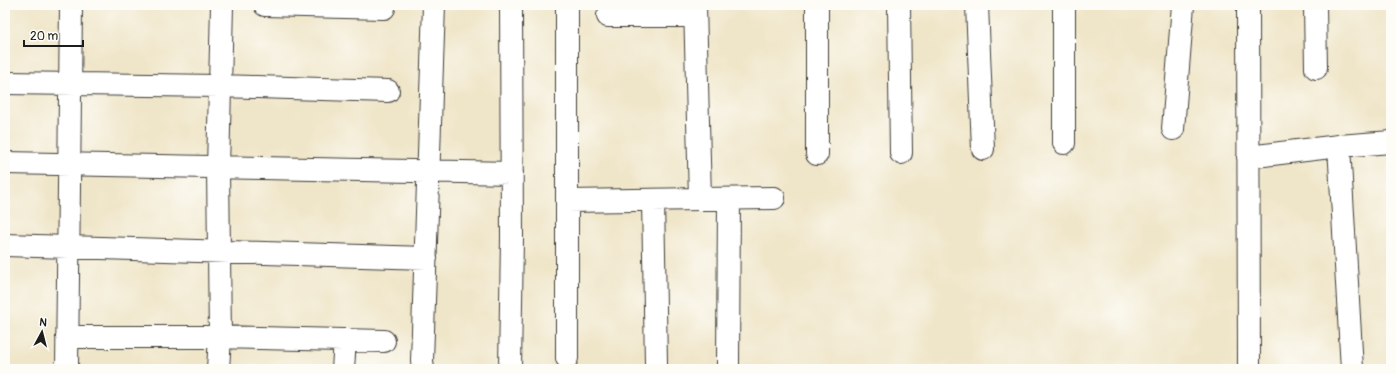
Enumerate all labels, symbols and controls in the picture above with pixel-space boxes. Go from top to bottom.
scale bar [24,22,83,48]
text: 20 m [30,29,59,44]
north arrow [22,312,62,352]
text: N [39,316,48,330]

